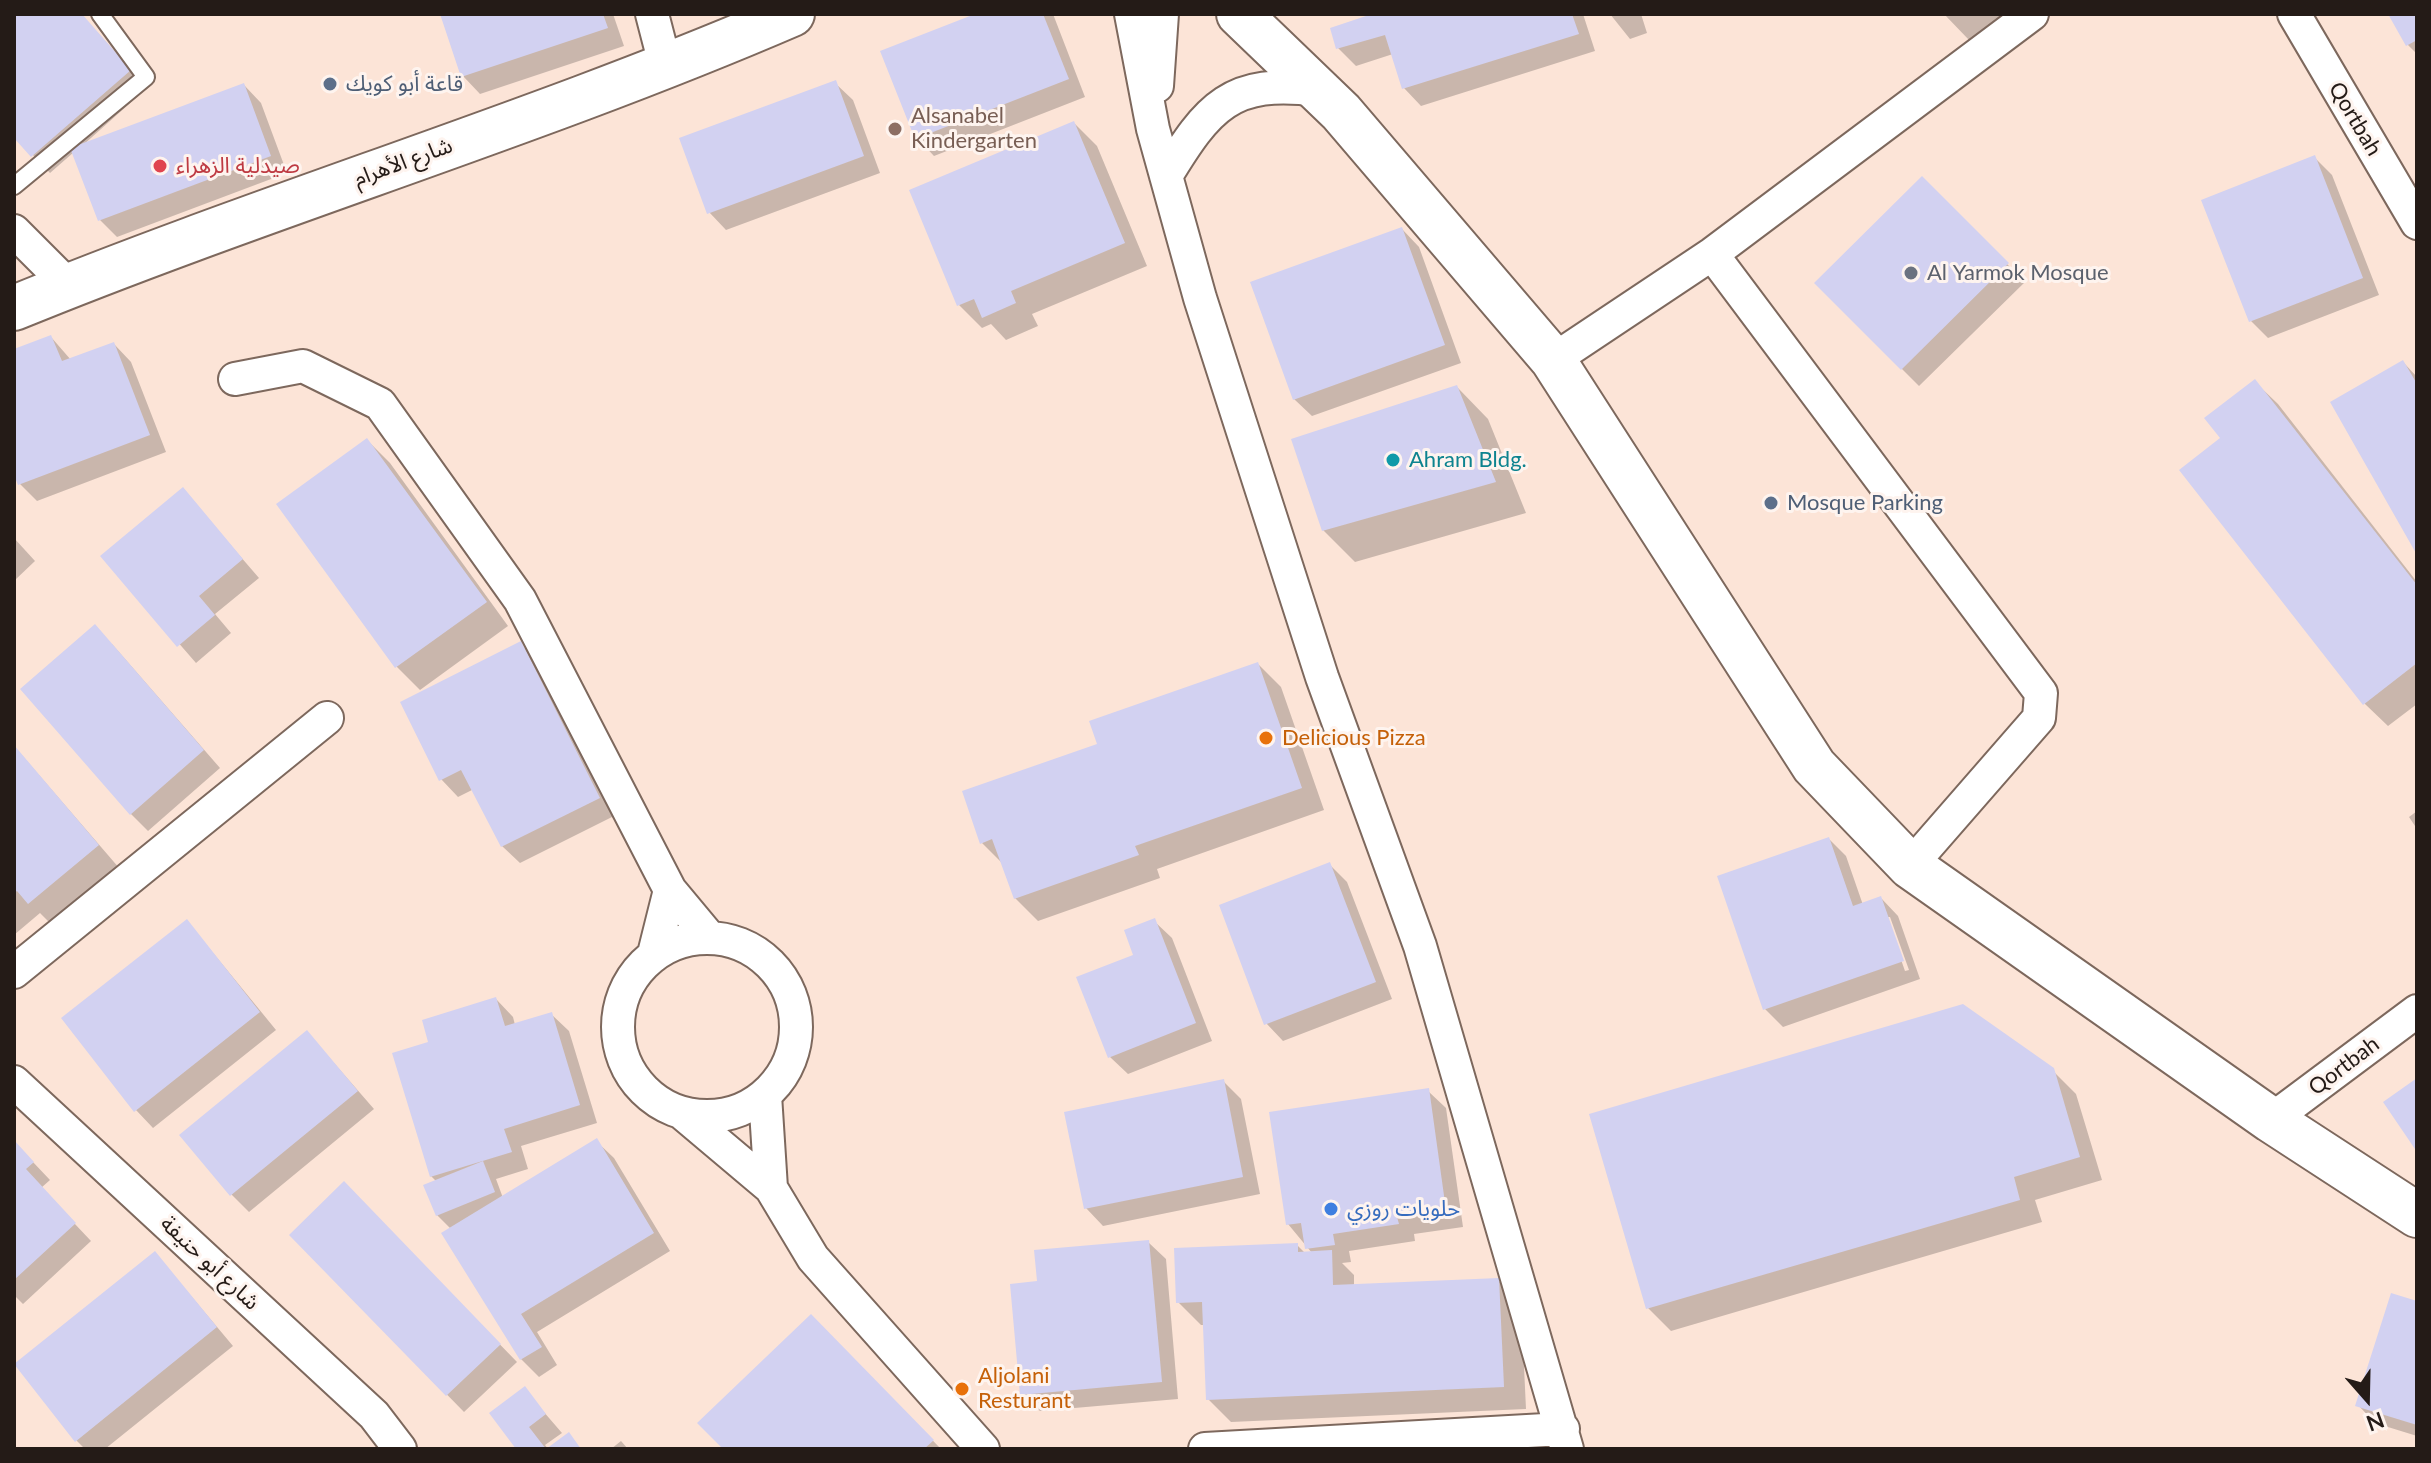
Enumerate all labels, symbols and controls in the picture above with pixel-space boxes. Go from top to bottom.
place label: قاعة أبو كويك [346,71,463,97]
marker: قاعة أبو كويك [321,75,339,93]
street label: Qortbah [2323,77,2387,161]
place label: Alsanabel Kindergarten [911,103,1037,154]
marker: Alsanabel Kindergarten [886,120,904,138]
street label: شارع الأهرام [350,132,456,192]
place label: صيدلية الزهراء [176,153,300,179]
marker: صيدلية الزهراء [151,157,169,175]
place label: Al Yarmok Mosque [1927,260,2109,286]
marker: Al Yarmok Mosque [1902,264,1920,282]
place label: Ahram Bldg. [1409,447,1527,473]
marker: Ahram Bldg. [1384,451,1402,469]
place label: Mosque Parking [1787,490,1943,516]
marker: Mosque Parking [1762,494,1780,512]
place label: Delicious Pizza [1282,725,1426,751]
marker: Delicious Pizza [1257,729,1275,747]
street label: Qortbah [2304,1031,2384,1101]
place label: حلويات روزي [1347,1196,1460,1222]
marker: حلويات روزي [1322,1200,1340,1218]
street label: شارع أبو حنيفة [155,1210,265,1316]
north arrow [2327,1359,2407,1439]
place label: Aljolani Resturant [978,1363,1071,1414]
marker: Aljolani Resturant [953,1380,971,1398]
text: N [2363,1406,2388,1438]

